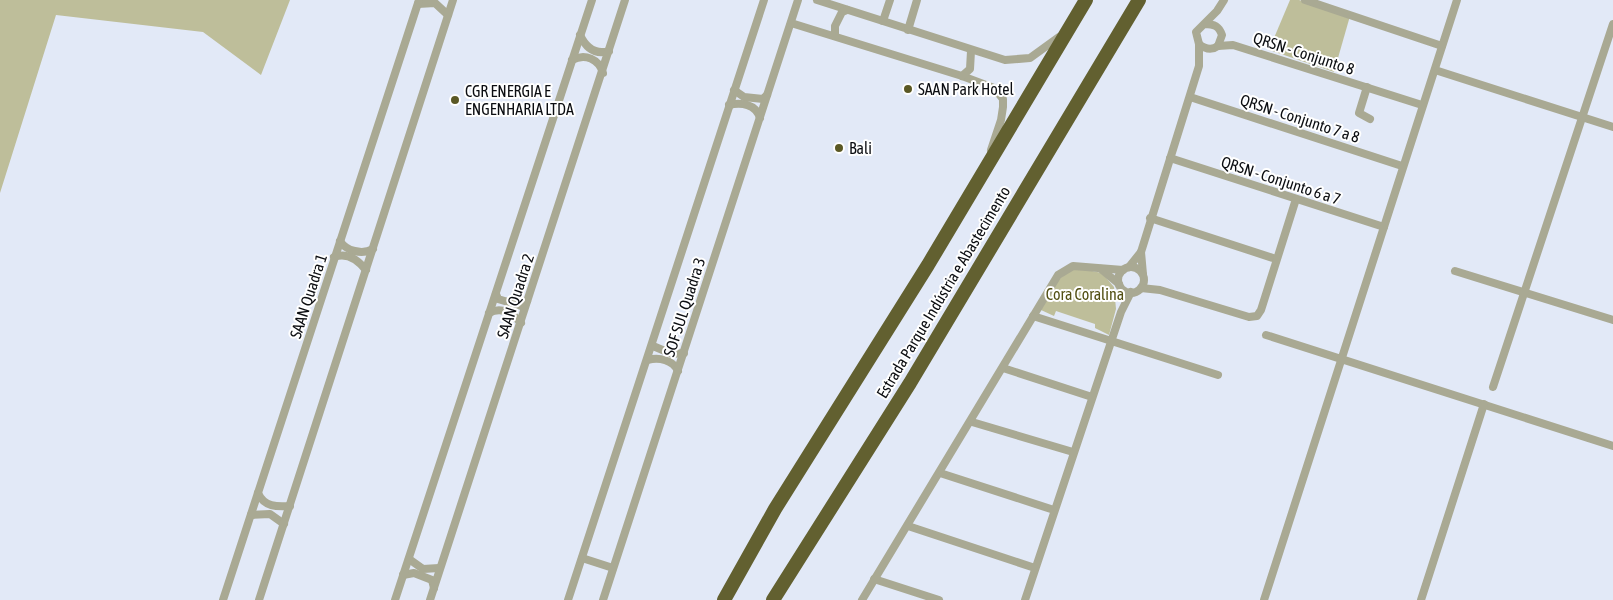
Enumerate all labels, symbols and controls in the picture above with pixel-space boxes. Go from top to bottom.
street label: QRSN - Conjunto 8 [1251,28,1357,79]
place label: SAAN Park Hotel [918,80,1014,98]
place label: CGR ENERGIA E ENGENHARIA LTDA [465,82,574,118]
marker: SAAN Park Hotel [902,83,914,95]
street label: QRSN - Conjunto 7 a 8 [1238,90,1362,147]
marker: CGR ENERGIA E ENGENHARIA LTDA [449,94,461,106]
place label: Bali [849,139,872,157]
marker: Bali [833,142,845,154]
street label: QRSN - Conjunto 6 a 7 [1219,152,1343,209]
street label: Estrada Parque Indústria e Abastecimento [873,183,1014,402]
street label: SAAN Quadra 1 [286,252,330,340]
street label: SAAN Quadra 2 [493,252,537,340]
street label: SOF SUL Quadra 3 [660,255,708,359]
park label: Cora Coralina [1046,285,1124,303]

